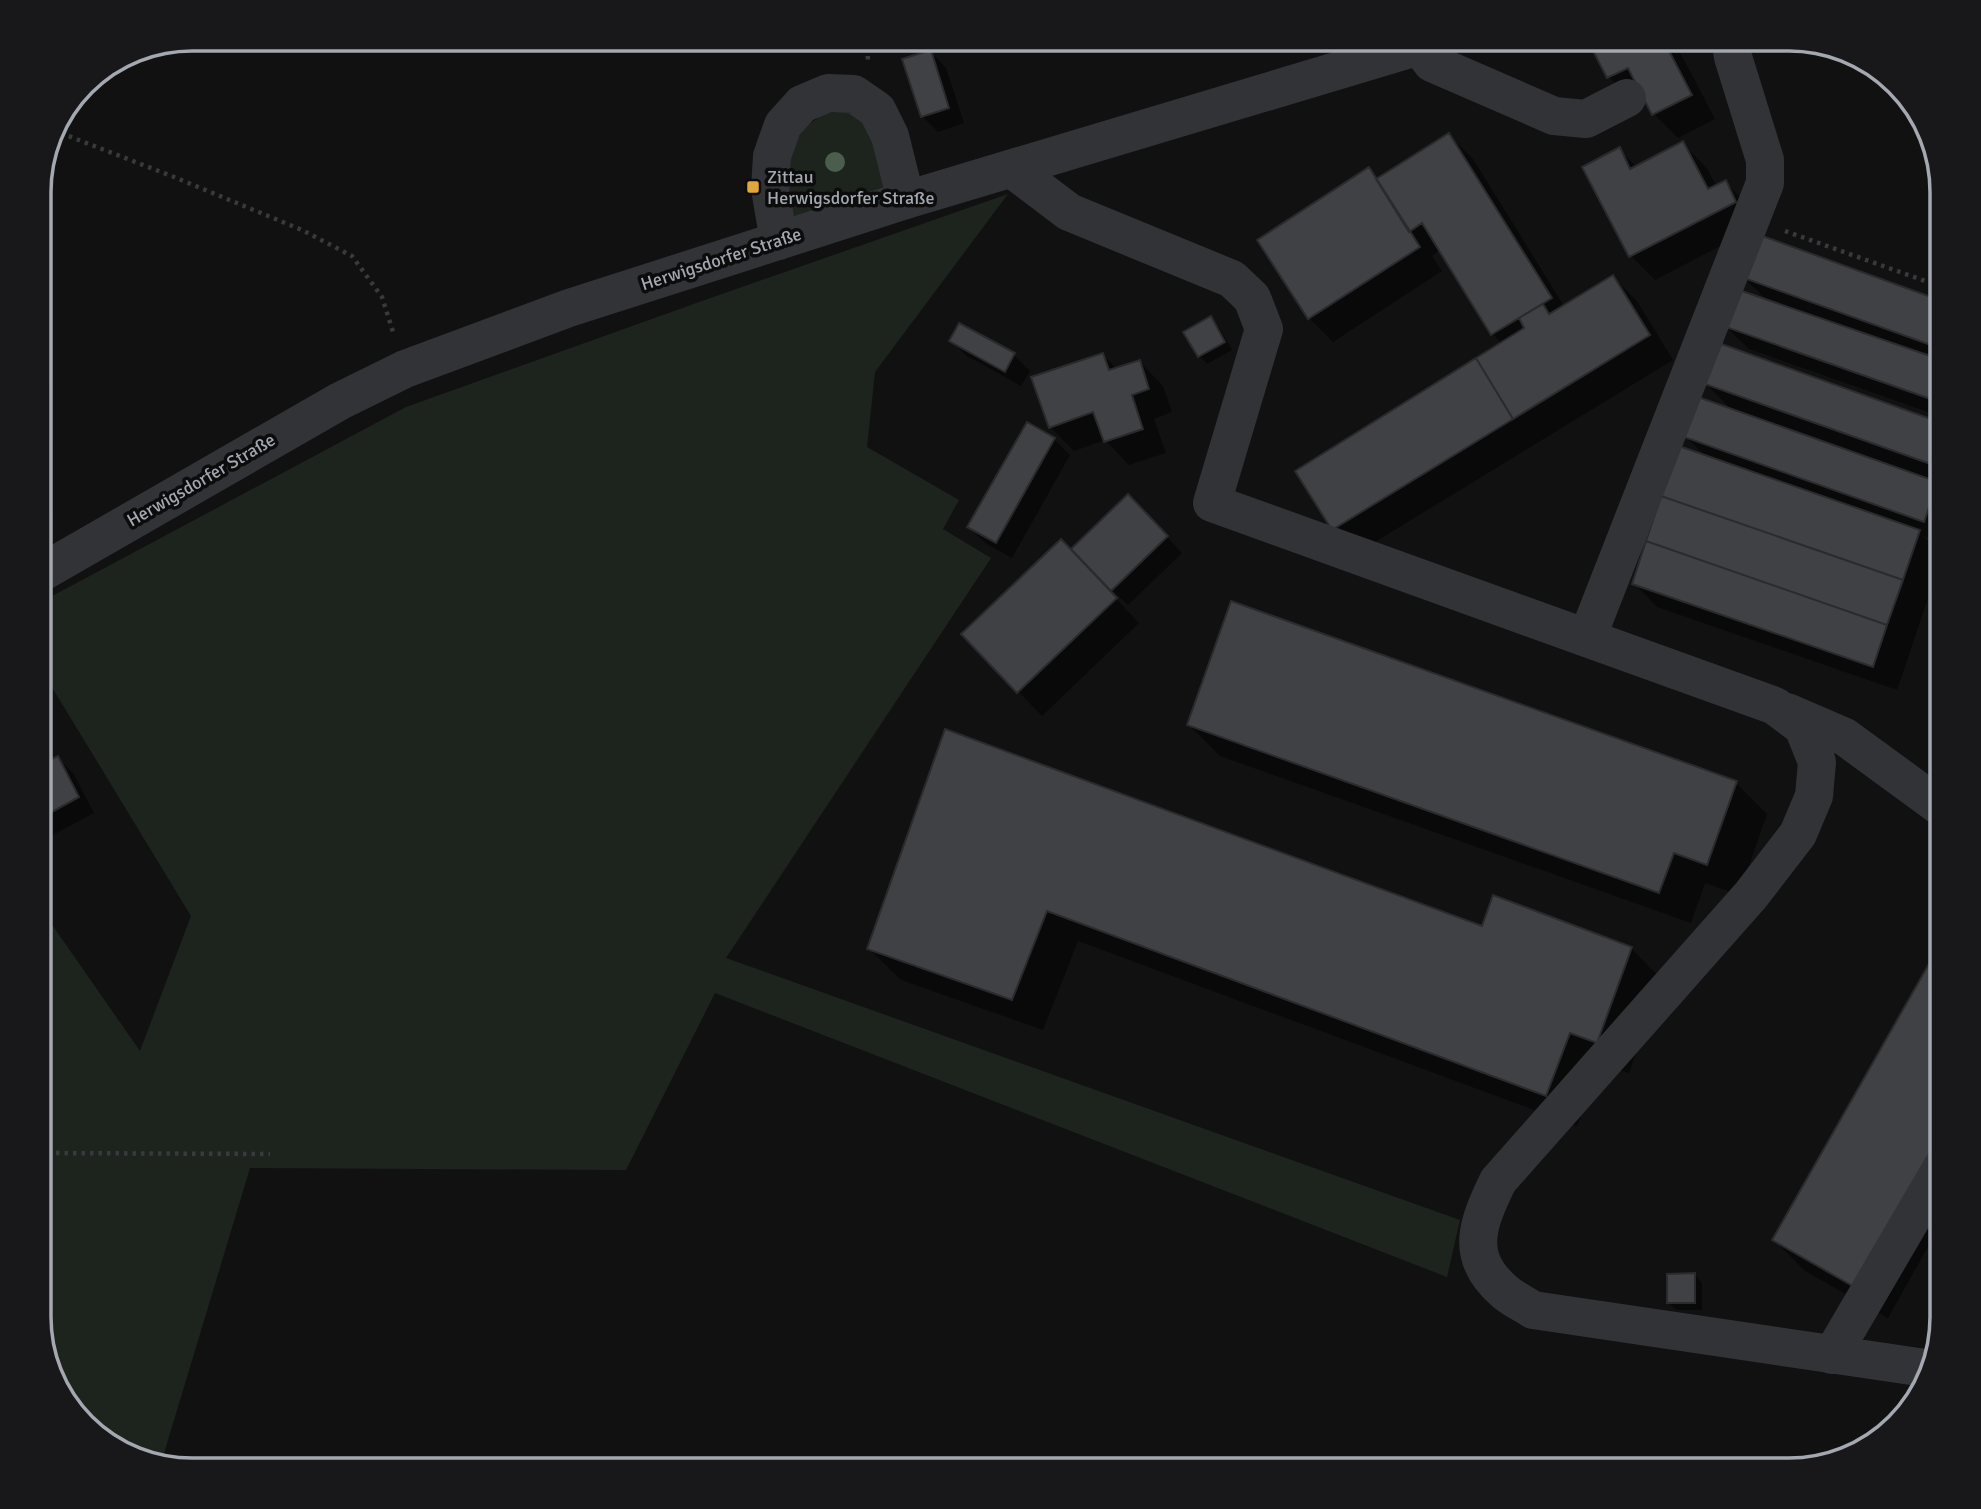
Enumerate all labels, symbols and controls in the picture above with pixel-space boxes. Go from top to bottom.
place label: Zittau Herwigsdorfer Straße [767,166,934,209]
marker: Zittau Herwigsdorfer Straße [745,179,761,195]
street label: Herwigsdorfer Straße [638,223,804,295]
street label: Herwigsdorfer Straße [123,429,279,531]

